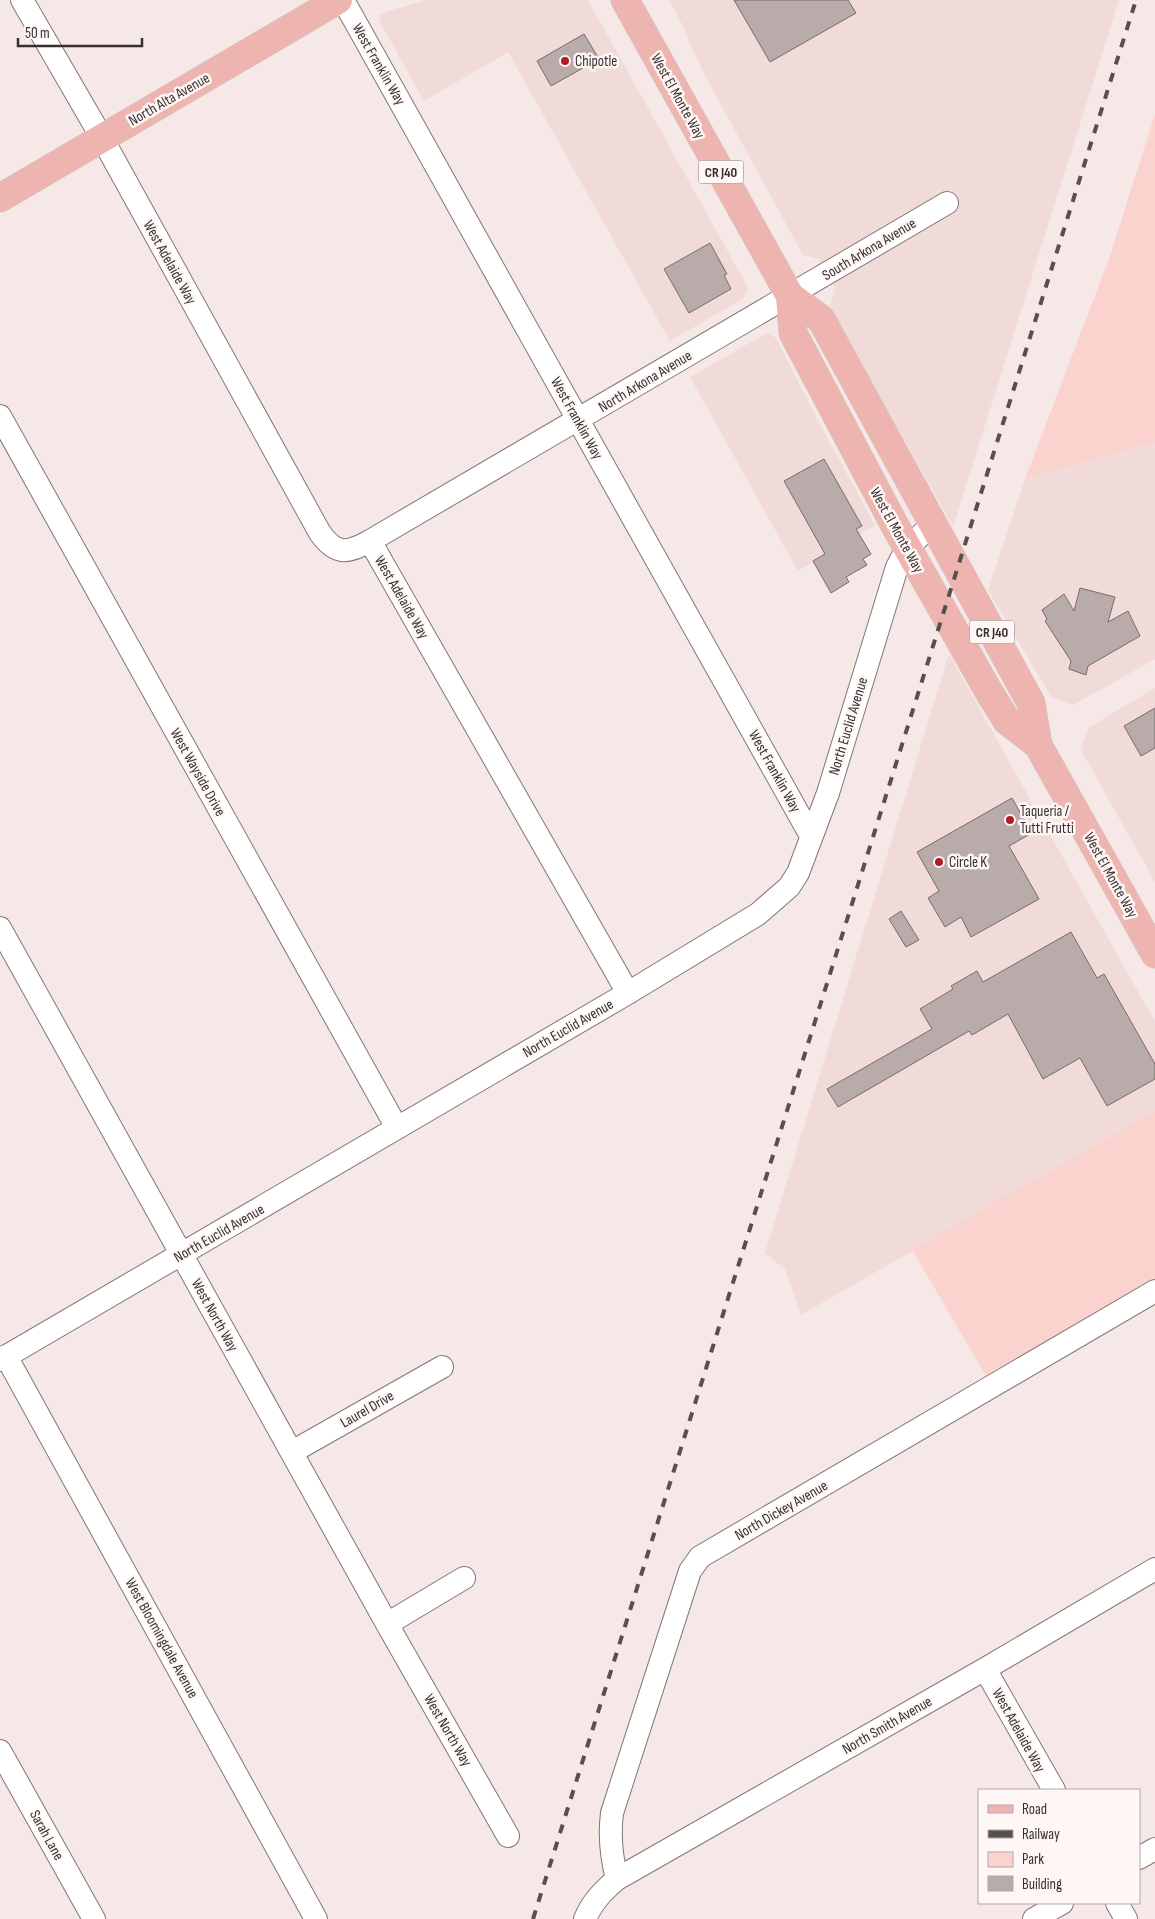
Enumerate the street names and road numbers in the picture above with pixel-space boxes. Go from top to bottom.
street label: West Franklin Way [348,20,410,109]
street label: West El Monte Way [646,50,709,142]
street label: North Alta Avenue [125,69,213,130]
road number: CR J40 [698,160,744,183]
street label: South Arkona Avenue [819,214,920,285]
street label: West Adelaide Way [139,217,201,308]
street label: North Arkona Avenue [595,346,695,417]
street label: West Franklin Way [546,374,607,463]
street label: West El Monte Way [865,484,928,576]
street label: West Adelaide Way [370,552,433,643]
road number: CR J40 [970,620,1014,644]
street label: North Euclid Avenue [825,675,872,777]
street label: West Wayside Drive [166,725,230,820]
street label: West Franklin Way [744,727,805,816]
street label: West El Monte Way [1079,829,1142,921]
street label: North Euclid Avenue [520,995,617,1062]
street label: North Euclid Avenue [171,1200,268,1267]
street label: West North Way [187,1275,242,1355]
street label: Laurel Drive [337,1386,398,1432]
street label: North Dickey Avenue [731,1476,831,1545]
street label: West Bloomingdale Avenue [121,1575,202,1702]
street label: West Adelaide Way [988,1685,1050,1776]
street label: West North Way [419,1691,476,1770]
street label: North Smith Avenue [839,1692,936,1759]
street label: Sarah Lane [25,1807,68,1864]

